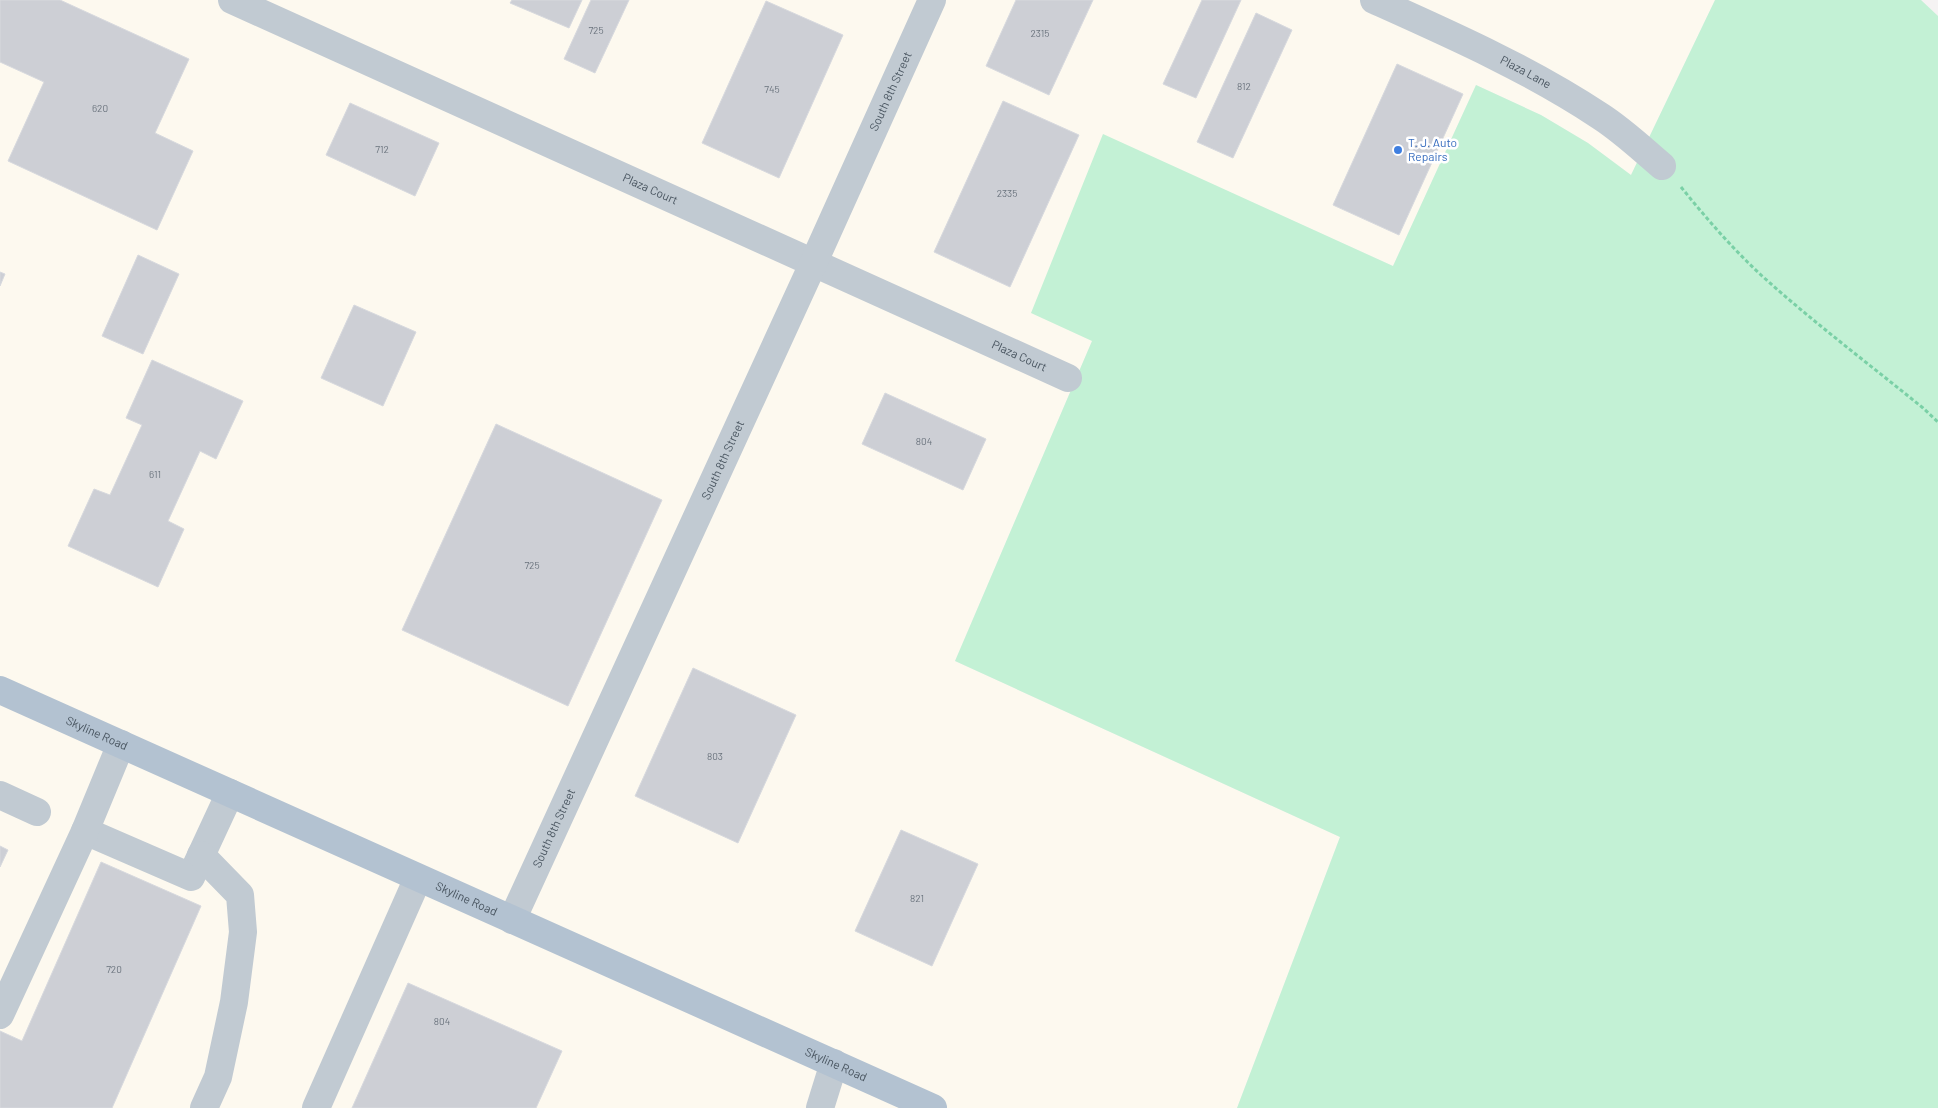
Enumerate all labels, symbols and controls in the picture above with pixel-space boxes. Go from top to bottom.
house number: 725 [588,24,604,36]
house number: 2315 [1030,27,1050,39]
street label: South 8th Street [866,49,914,133]
street label: Plaza Lane [1498,52,1554,91]
house number: 812 [1237,80,1251,92]
house number: 745 [764,83,780,95]
house number: 620 [92,102,108,114]
place label: T. J. Auto Repairs [1408,135,1457,163]
house number: 712 [375,143,389,155]
marker: T. J. Auto Repairs [1392,144,1404,156]
street label: Plaza Court [621,170,680,207]
house number: 2335 [997,187,1017,199]
street label: Plaza Court [990,337,1049,374]
street label: South 8th Street [698,418,746,501]
house number: 804 [916,435,932,447]
house number: 611 [149,468,161,480]
house number: 725 [524,559,540,571]
street label: Skyline Road [64,713,130,752]
house number: 803 [707,750,723,762]
street label: South 8th Street [529,786,577,870]
street label: Skyline Road [434,878,500,918]
house number: 821 [910,892,924,904]
house number: 720 [106,963,122,975]
house number: 804 [434,1015,450,1027]
street label: Skyline Road [803,1044,869,1084]

